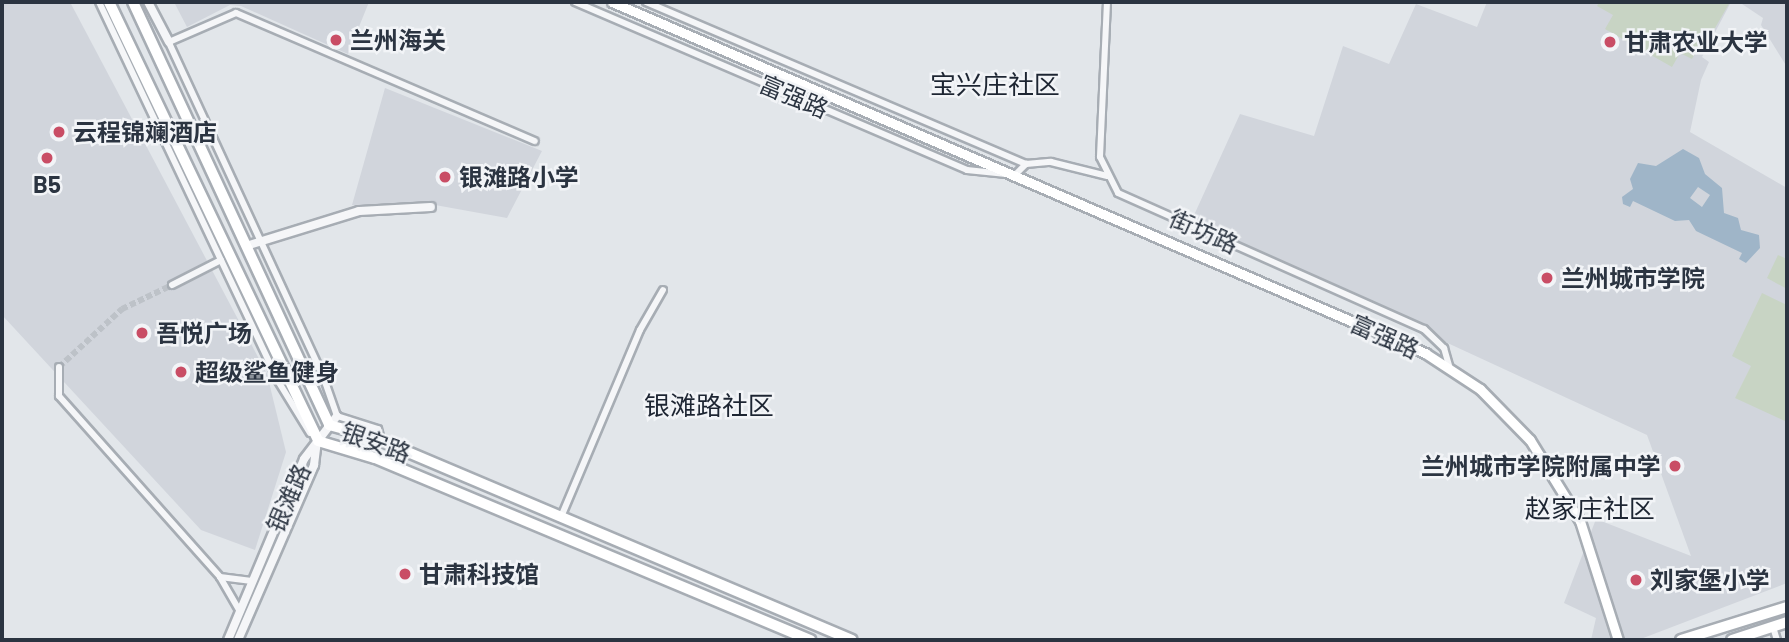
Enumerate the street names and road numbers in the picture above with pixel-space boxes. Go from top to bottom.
street label: 富强路 [755,69,833,123]
street label: 街坊路 [1165,203,1243,259]
street label: 富强路 [1346,308,1424,364]
street label: 银安路 [337,416,415,468]
street label: 银滩路 [260,459,316,537]

